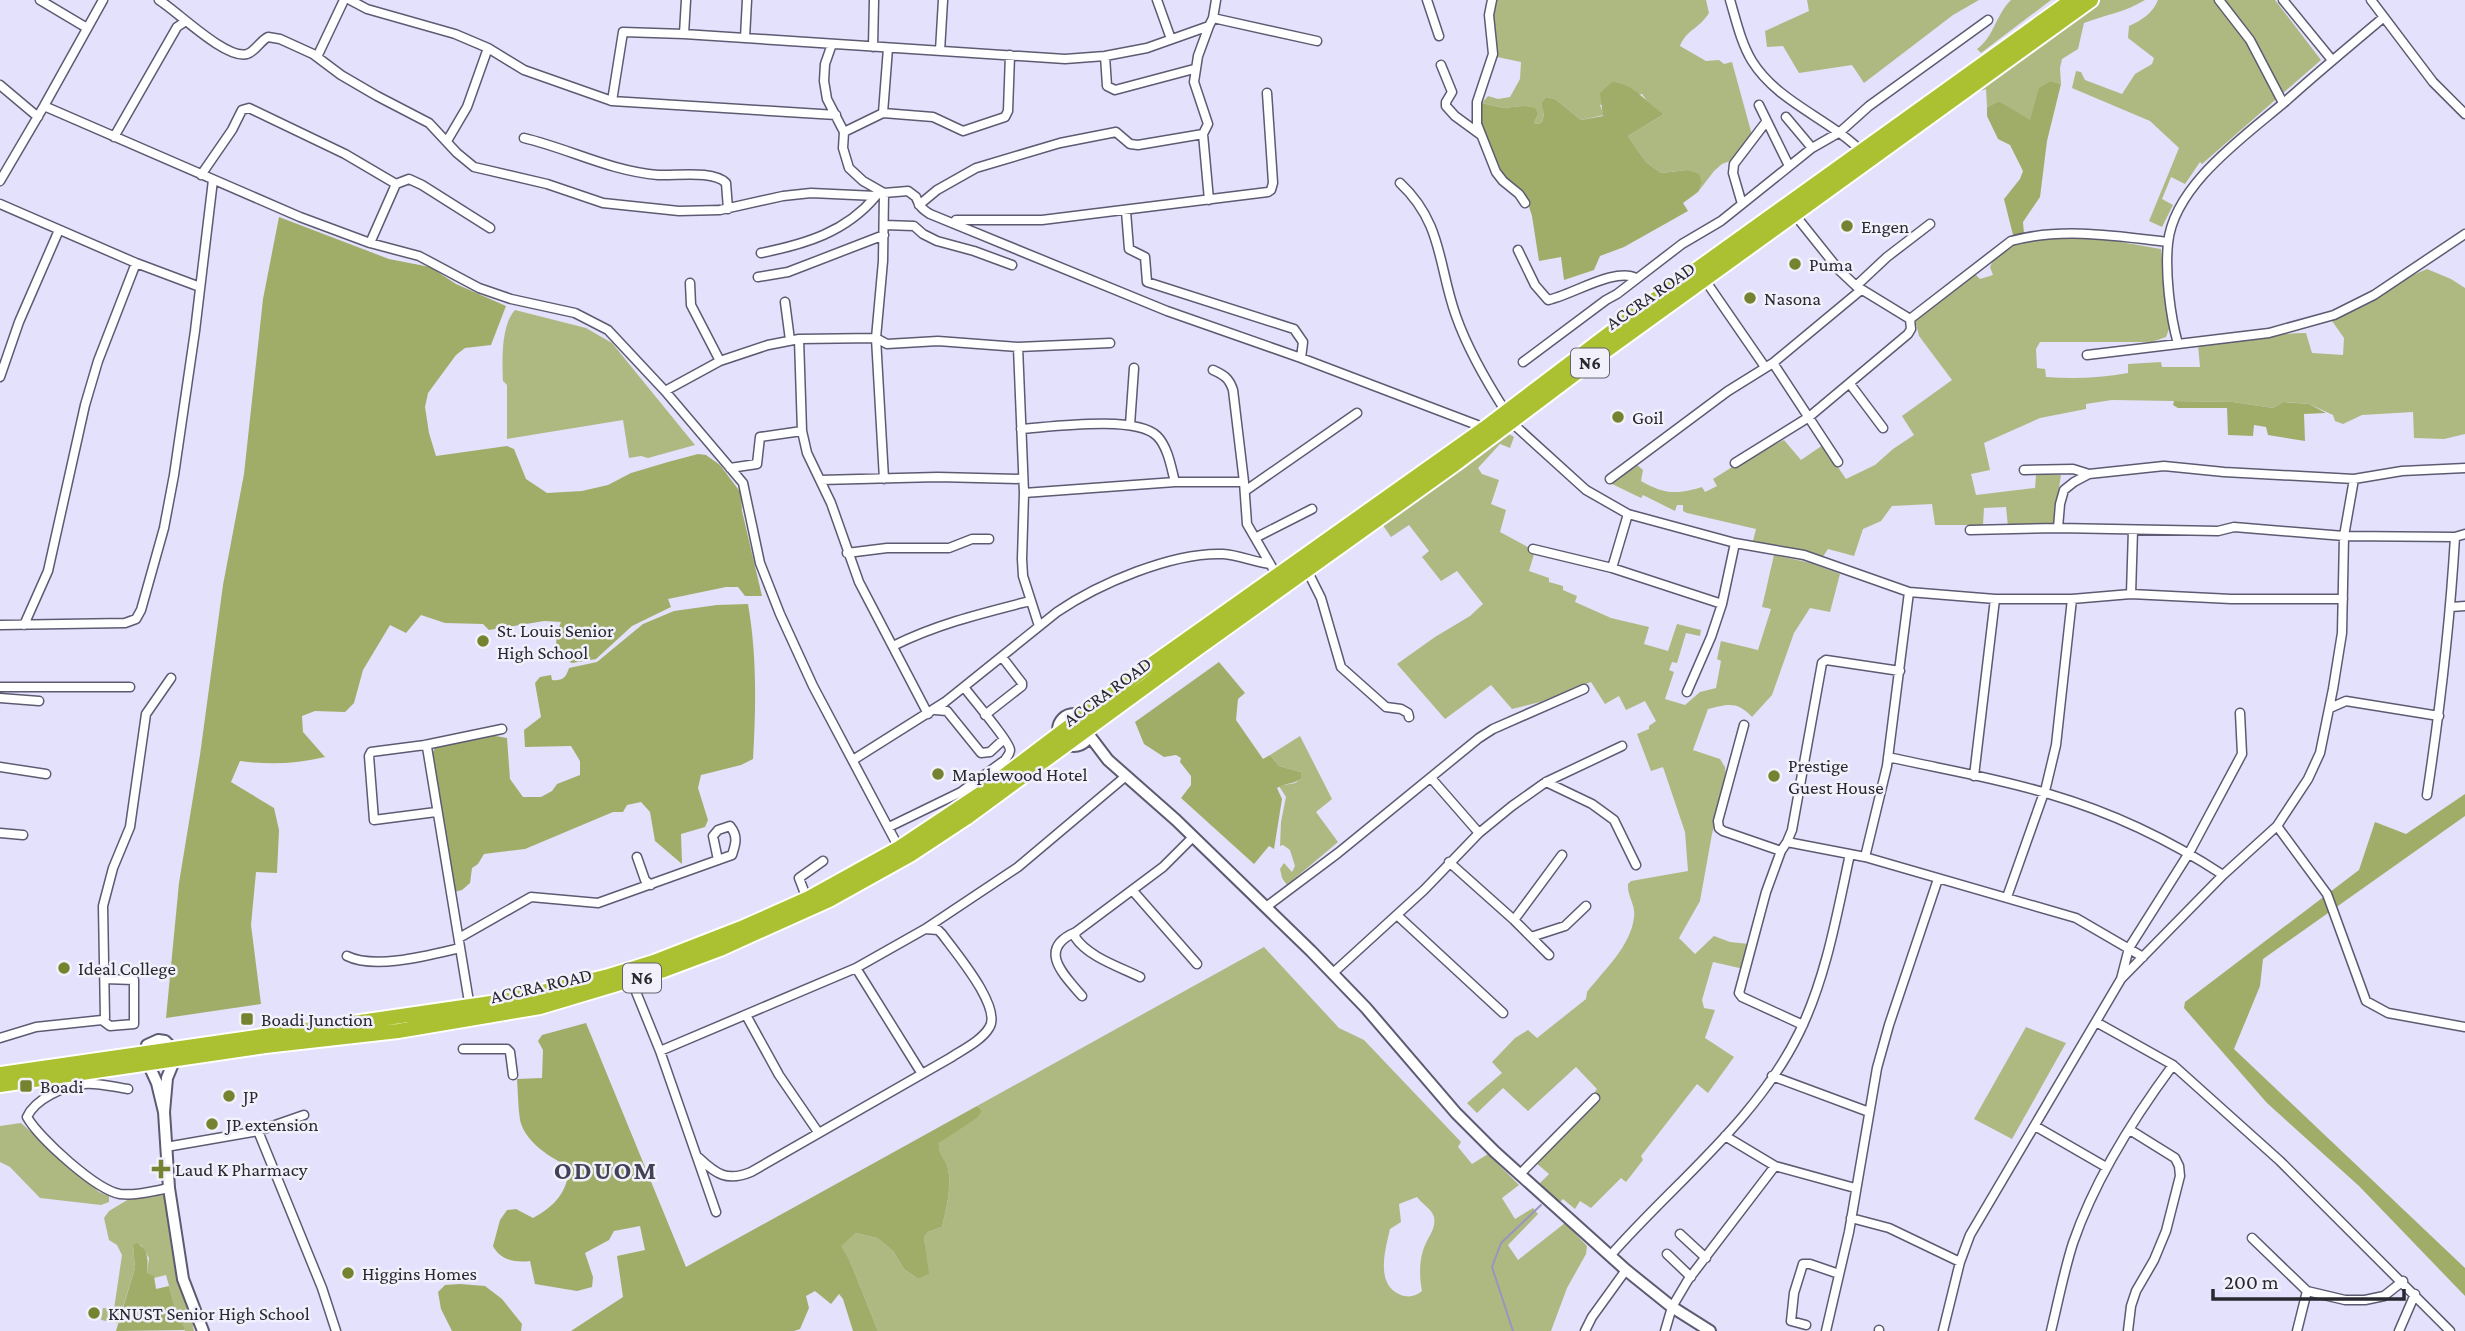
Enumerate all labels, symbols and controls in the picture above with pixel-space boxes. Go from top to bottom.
place label: Engen [1861,216,1909,237]
marker: Engen [1839,218,1855,234]
place label: Puma [1809,254,1853,275]
marker: Puma [1787,256,1803,272]
street label: ACCRA ROAD [1602,257,1699,334]
place label: Nasona [1764,288,1821,309]
marker: Nasona [1742,290,1758,306]
road number: N6 [1571,348,1609,377]
place label: Goil [1632,407,1663,428]
marker: Goil [1610,409,1626,425]
place label: St. Louis Senior High School [497,620,614,663]
marker: St. Louis Senior High School [475,633,491,649]
street label: ACCRA ROAD [1059,652,1155,730]
place label: Prestige Guest House [1788,755,1884,798]
place label: Maplewood Hotel [952,764,1087,785]
marker: Maplewood Hotel [930,766,946,782]
marker: Prestige Guest House [1766,768,1782,784]
place label: Ideal College [78,958,176,979]
marker: Ideal College [56,960,72,976]
street label: ACCRA ROAD [488,964,594,1007]
road number: N6 [623,964,661,993]
place label: Boadi Junction [261,1009,373,1030]
marker: Boadi Junction [239,1011,255,1027]
place label: Boadi [40,1076,84,1097]
marker: Boadi [18,1078,34,1094]
place label: JP [241,1086,258,1107]
marker: JP [221,1088,237,1104]
place label: JP extension [224,1114,319,1135]
marker: JP extension [204,1116,220,1132]
district label: ODUOM [554,1156,658,1185]
place label: Laud K Pharmacy [175,1159,308,1180]
marker: Laud K Pharmacy [153,1161,169,1177]
scale bar [2213,1258,2404,1302]
place label: Higgins Homes [362,1263,477,1284]
marker: Higgins Homes [340,1265,356,1281]
text: 200 m [2224,1270,2279,1294]
place label: KNUST Senior High School [108,1303,310,1324]
marker: KNUST Senior High School [86,1305,102,1321]

